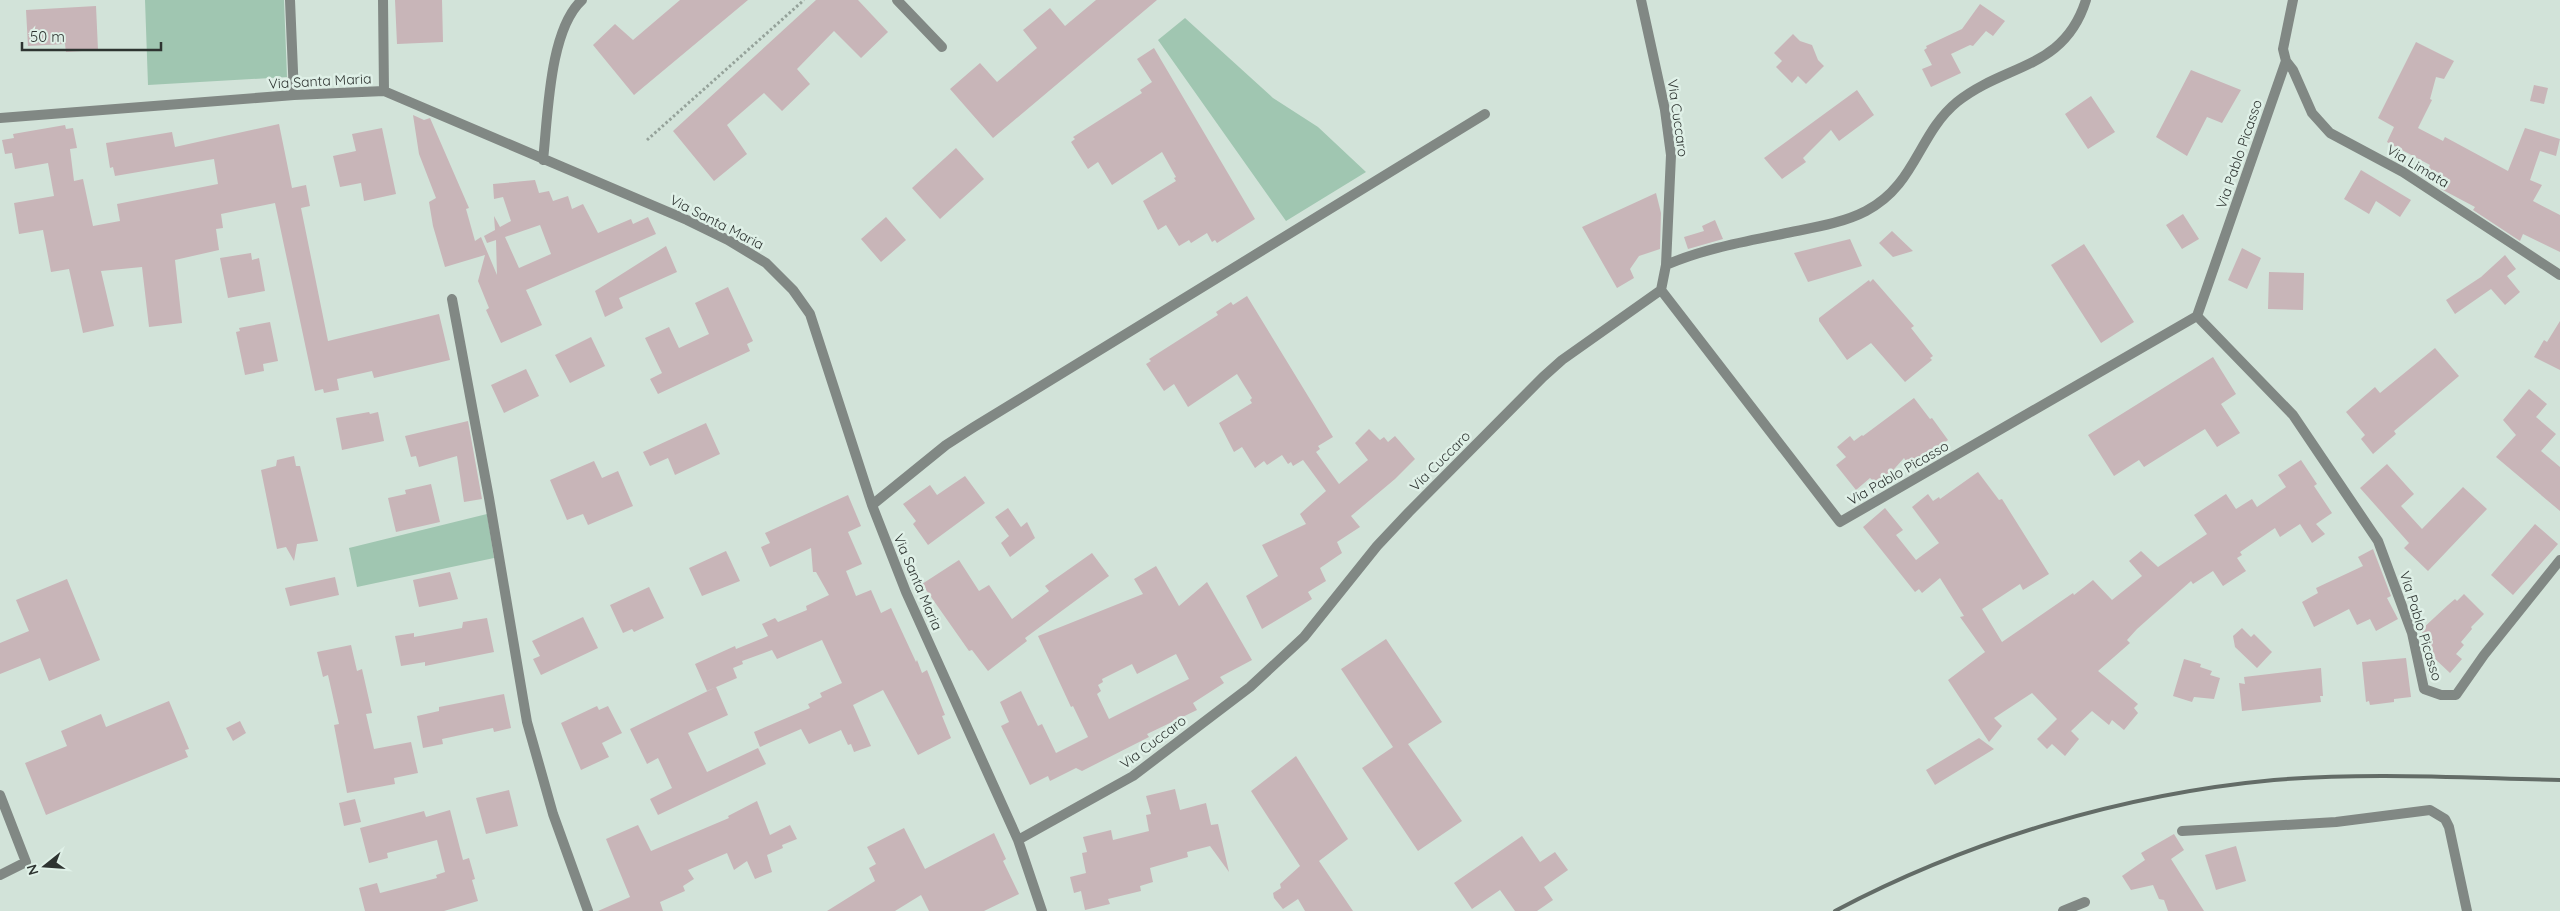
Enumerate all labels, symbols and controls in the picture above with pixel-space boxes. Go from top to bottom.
scale bar [22,20,161,52]
text: 50 m [30,27,65,46]
street label: Via Santa Maria [268,69,372,93]
street label: Via Cuccaro [1664,78,1692,158]
street label: Via Pablo Picasso [2212,97,2266,211]
street label: Via Limata [2384,140,2452,192]
street label: Via Santa Maria [667,191,767,253]
street label: Via Cuccaro [1406,427,1474,495]
street label: Via Pablo Picasso [1844,437,1952,509]
street label: Via Santa Maria [890,531,946,633]
street label: Via Pablo Picasso [2396,569,2446,683]
street label: Via Cuccaro [1116,711,1190,773]
north arrow [20,841,70,891]
text: N [22,862,43,877]

